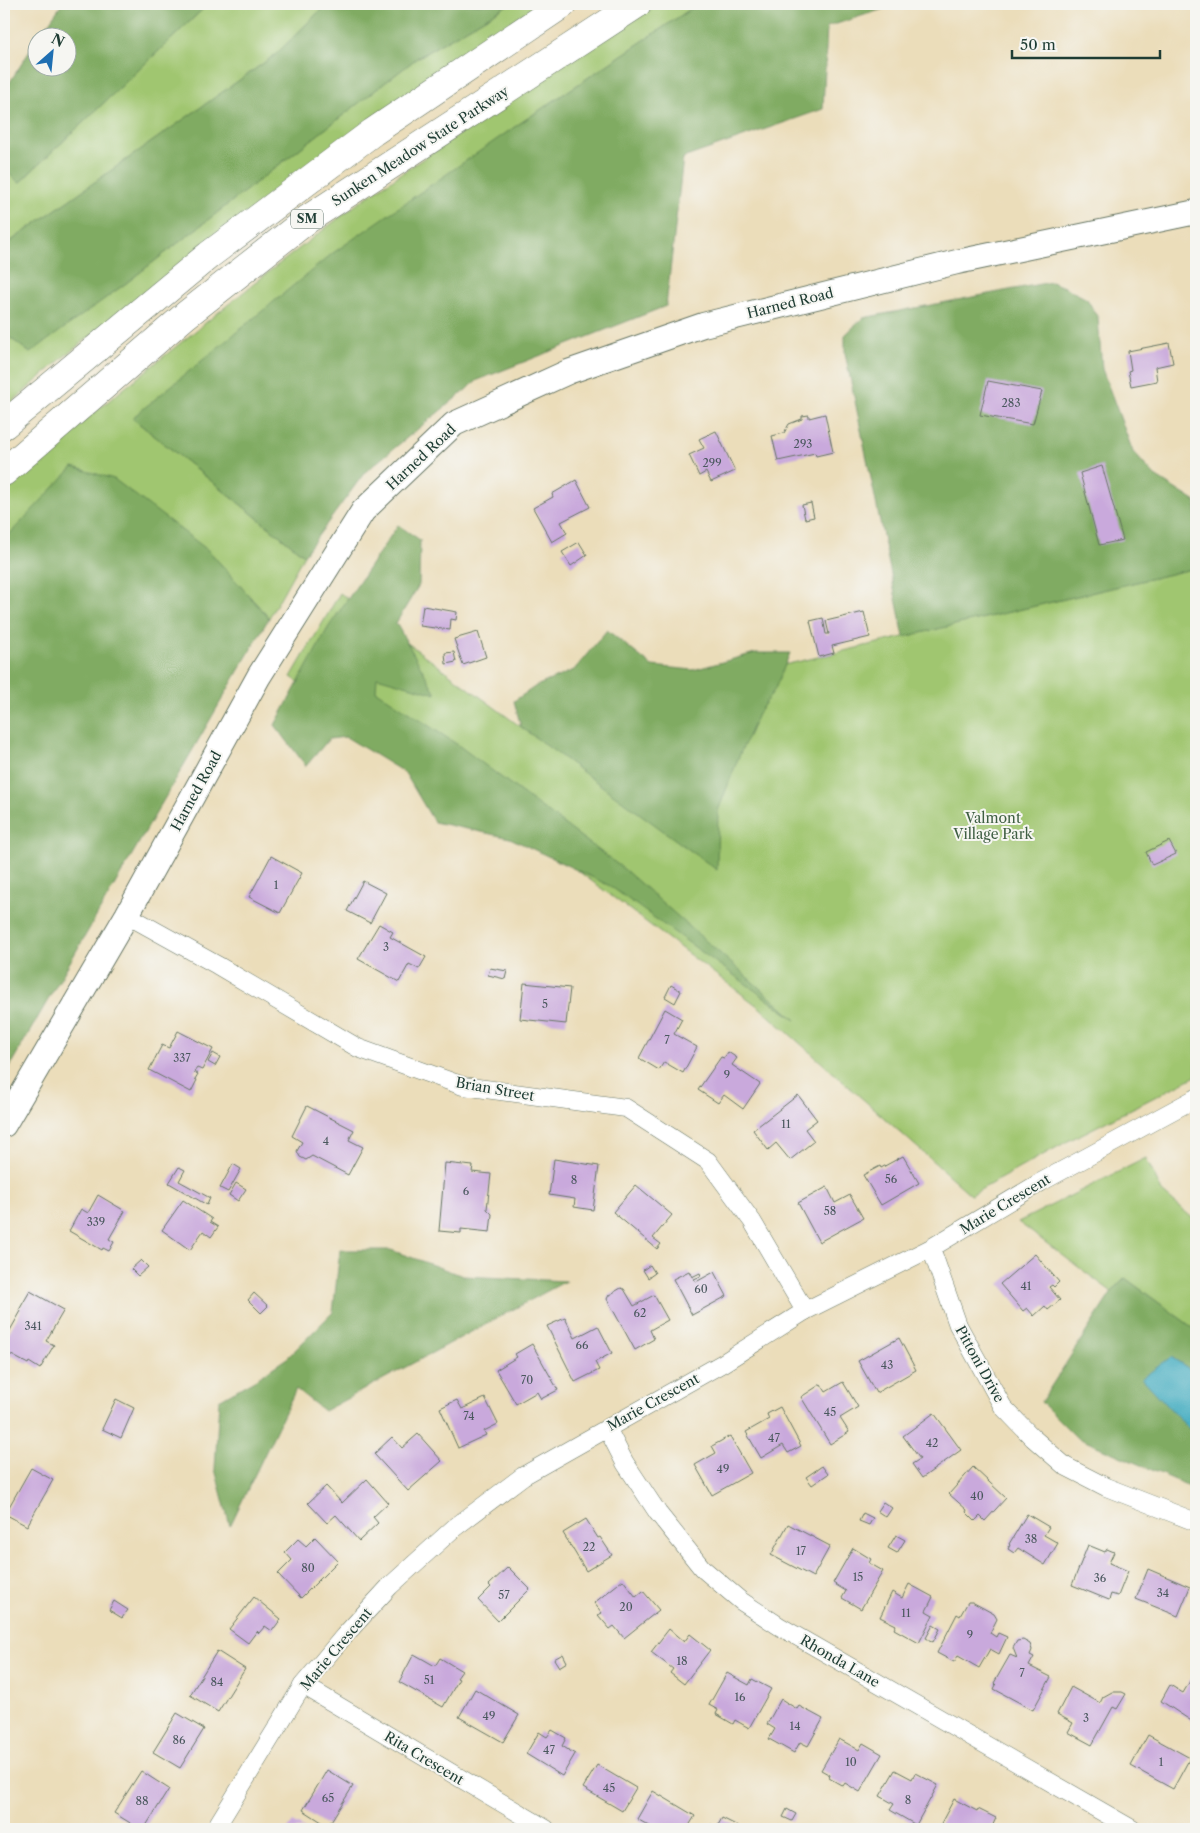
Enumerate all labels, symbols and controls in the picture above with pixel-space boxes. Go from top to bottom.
north arrow [28,28,78,78]
scale bar [1012,28,1160,60]
text: N [48,30,67,51]
text: 50 m [1020,35,1056,54]
street label: Sunken Meadow State Parkway [328,82,512,210]
road number: SM [291,210,323,228]
street label: Harned Road [745,283,836,322]
house number: 283 [1002,396,1020,410]
street label: Harned Road [382,420,460,494]
house number: 293 [794,437,812,451]
house number: 299 [702,456,722,470]
street label: Harned Road [167,747,226,834]
park label: Valmont Village Park [952,809,1034,843]
house number: 1 [274,878,279,892]
house number: 3 [383,940,389,954]
house number: 5 [542,997,548,1011]
house number: 7 [664,1033,670,1047]
house number: 337 [173,1051,191,1065]
house number: 9 [724,1068,730,1082]
street label: Brian Street [454,1073,536,1105]
house number: 11 [781,1117,791,1131]
house number: 4 [323,1134,329,1148]
street label: Marie Crescent [956,1170,1054,1238]
house number: 56 [885,1172,898,1186]
house number: 8 [571,1173,577,1187]
house number: 6 [463,1184,470,1198]
house number: 58 [824,1204,836,1218]
house number: 339 [87,1215,105,1229]
house number: 41 [1021,1279,1032,1293]
house number: 60 [694,1282,708,1296]
house number: 62 [634,1306,646,1320]
house number: 341 [24,1319,42,1333]
street label: Pittoni Drive [951,1322,1009,1406]
house number: 66 [576,1338,589,1352]
house number: 43 [881,1358,893,1372]
street label: Marie Crescent [604,1369,702,1435]
house number: 70 [521,1373,533,1387]
house number: 45 [824,1405,836,1419]
house number: 74 [463,1409,475,1423]
house number: 47 [768,1431,780,1445]
house number: 42 [926,1436,938,1450]
house number: 49 [717,1462,729,1476]
house number: 40 [970,1489,984,1503]
house number: 38 [1025,1532,1037,1546]
house number: 22 [583,1540,595,1554]
house number: 17 [796,1544,807,1558]
house number: 80 [301,1561,315,1575]
house number: 15 [853,1570,863,1584]
house number: 36 [1094,1571,1107,1585]
house number: 34 [1157,1586,1169,1600]
house number: 57 [498,1588,510,1602]
house number: 20 [619,1600,633,1614]
street label: Marie Crescent [296,1604,376,1694]
house number: 11 [901,1606,911,1620]
house number: 9 [967,1628,973,1642]
street label: Rhonda Lane [797,1631,883,1691]
house number: 18 [676,1654,688,1668]
house number: 7 [1019,1666,1025,1680]
house number: 51 [424,1673,435,1687]
house number: 84 [211,1675,223,1689]
house number: 16 [734,1690,746,1704]
house number: 49 [483,1709,495,1723]
house number: 3 [1083,1711,1089,1725]
house number: 14 [790,1719,800,1733]
street label: Rita Crescent [381,1727,467,1789]
house number: 86 [173,1733,186,1747]
house number: 47 [543,1743,555,1757]
house number: 10 [845,1755,857,1769]
house number: 1 [1159,1755,1164,1769]
house number: 45 [603,1781,615,1795]
house number: 65 [322,1791,334,1805]
house number: 8 [905,1793,911,1807]
house number: 88 [135,1794,149,1808]

